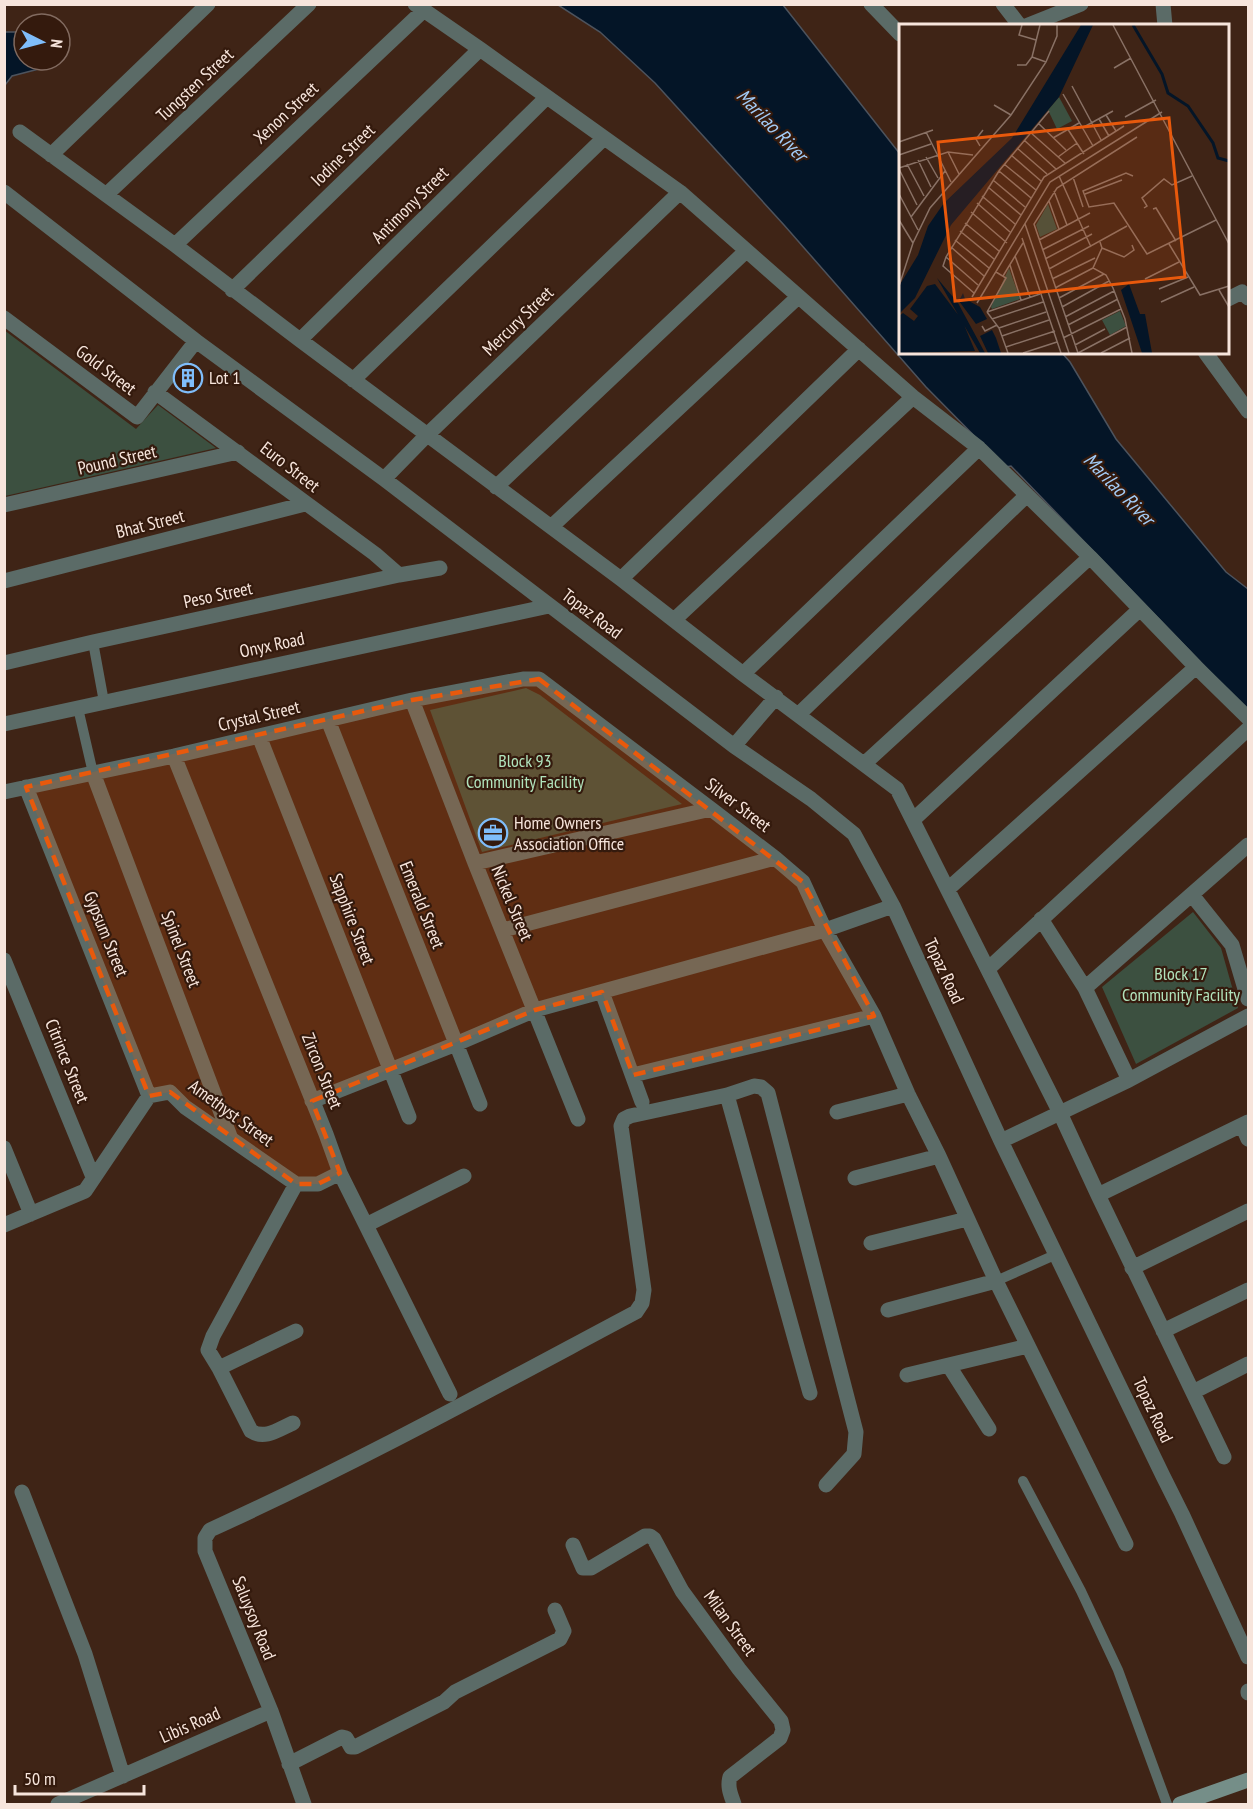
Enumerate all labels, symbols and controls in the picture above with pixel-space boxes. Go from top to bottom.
north arrow [12,12,72,72]
inset map [899,24,1229,354]
text: N [47,38,67,49]
street label: Tungsten Street [151,43,238,126]
street label: Xenon Street [248,77,323,148]
water label: Marilao River [731,83,815,169]
street label: Iodine Street [306,119,379,191]
street label: Antimony Street [366,161,453,248]
street label: Mercury Street [477,281,558,360]
street label: Gold Street [72,339,141,400]
building icon: Lot 1 [172,362,204,394]
place label: Lot 1 [209,366,240,389]
street label: Euro Street [256,436,325,497]
street label: Pound Street [75,439,158,480]
water label: Marilao River [1078,447,1162,533]
street label: Bhat Street [113,504,186,543]
street label: Peso Street [181,576,255,613]
street label: Topaz Road [558,583,627,644]
street label: Onyx Road [237,626,307,663]
street label: Crystal Street [216,695,302,736]
park label: Block 93 Community Facility [466,749,584,793]
street label: Silver Street [701,772,776,837]
place label: Home Owners Association Office [514,811,624,855]
office icon: Home Owners Association Office [477,817,509,849]
street label: Emerald Street [395,858,450,952]
street label: Nickel Street [486,862,539,944]
street label: Sapphire Street [325,870,380,968]
street label: Gypsum Street [79,888,134,980]
street label: Spinel Street [156,907,207,990]
street label: Topaz Road [919,934,970,1007]
park label: Block 17 Community Facility [1122,962,1240,1006]
street label: Citrince Street [40,1015,95,1106]
street label: Zircon Street [297,1030,348,1112]
street label: Amethyst Street [184,1074,278,1151]
street label: Topaz Road [1128,1373,1179,1446]
street label: Saluysoy Road [227,1573,282,1663]
street label: Milan Street [699,1585,762,1660]
street label: Libis Road [156,1701,224,1748]
scale bar [15,1758,144,1796]
text: 50 m [24,1767,56,1790]

